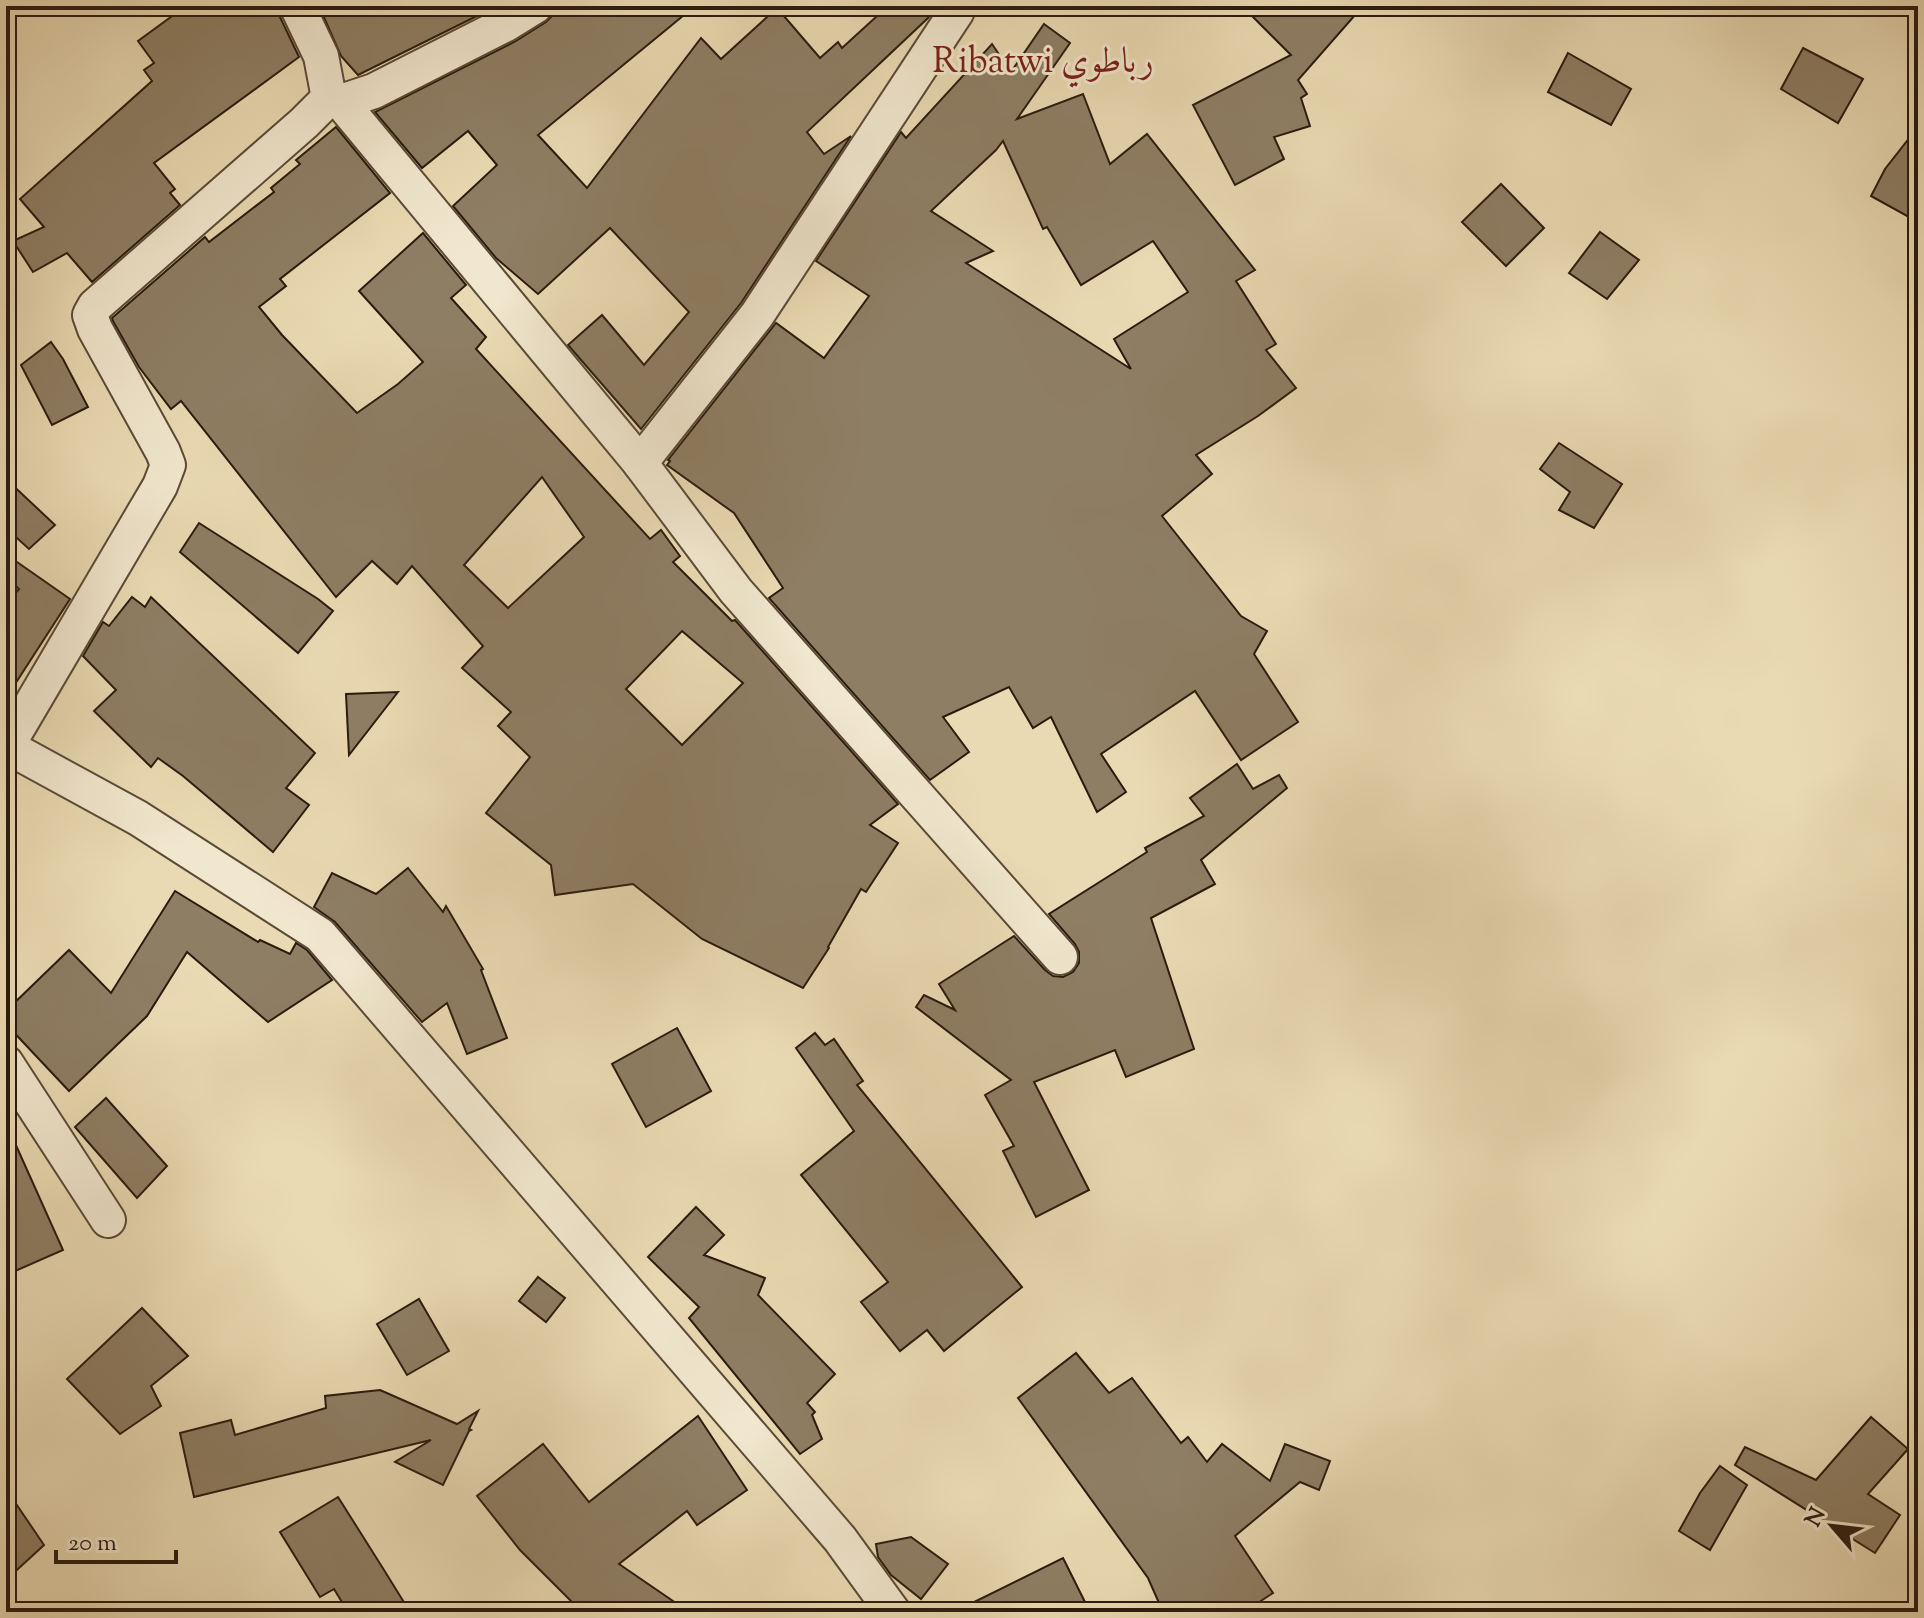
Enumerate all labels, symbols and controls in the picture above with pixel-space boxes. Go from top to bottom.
district label: Ribatwi رباطوي [932,37,1154,89]
north arrow [1792,1486,1872,1566]
text: N [1799,1502,1835,1533]
scale bar [56,1514,176,1564]
text: 20 m [68,1527,117,1561]

